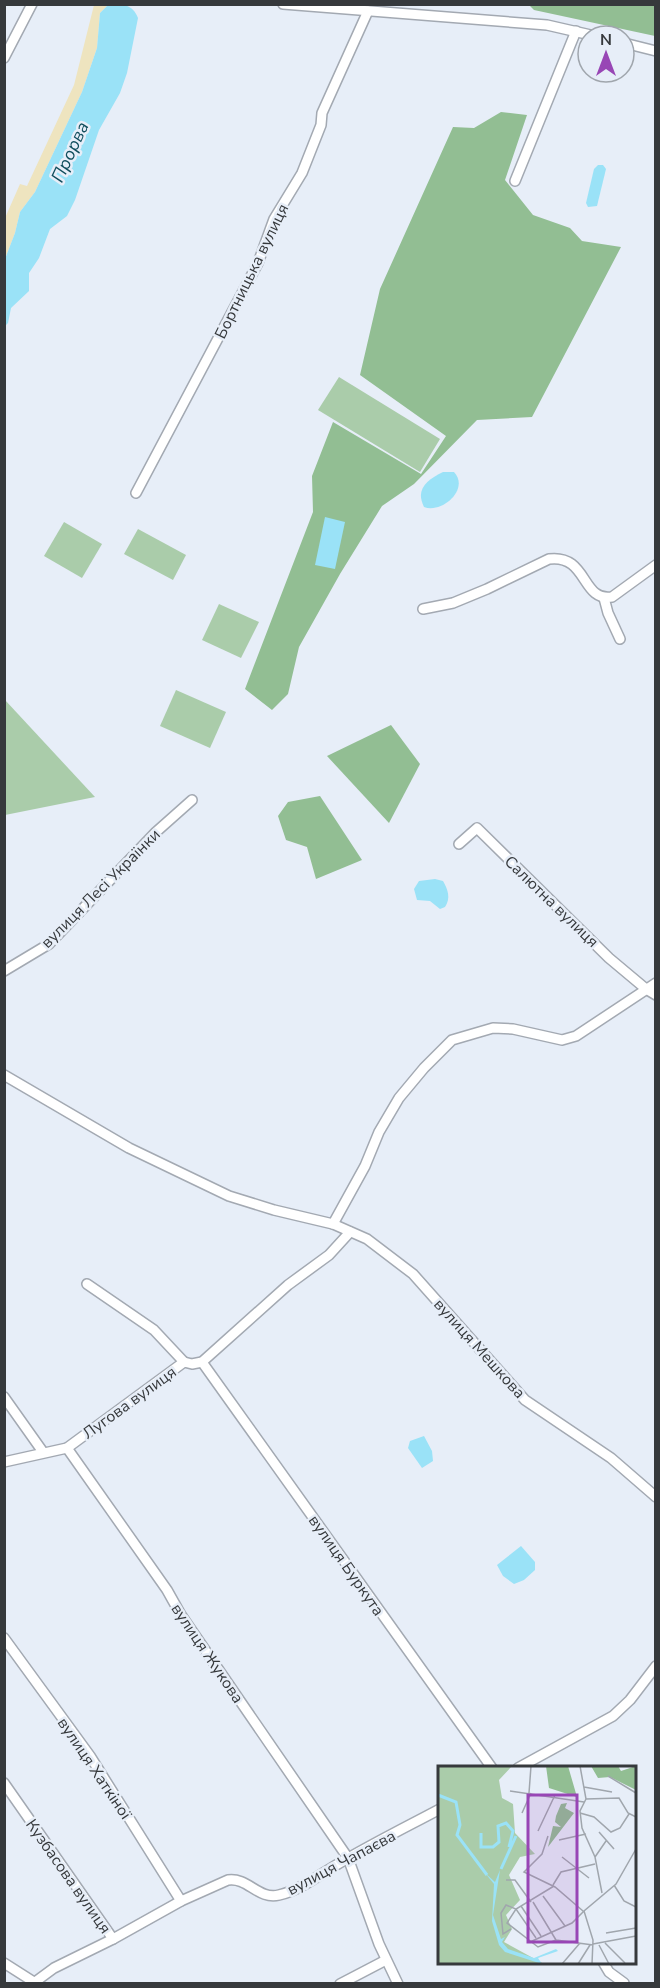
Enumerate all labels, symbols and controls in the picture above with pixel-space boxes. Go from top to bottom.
north arrow [576,24,636,84]
text: N [600,29,612,51]
water label: Прорва [45,118,95,186]
street label: Бортницька вулиця [210,200,294,343]
street label: вулиця Лесі Українки [36,824,165,953]
street label: Салютна вулиця [499,851,603,952]
street label: вулиця Мешкова [428,1294,530,1403]
street label: Лугова вулиця [78,1361,181,1444]
street label: вулиця Буркута [303,1511,389,1620]
street label: вулиця Жукова [166,1599,249,1708]
street label: вулиця Хаткіної [52,1713,137,1825]
inset map [438,1766,636,1964]
street label: Кузбасова вулиця [20,1815,116,1938]
street label: вулиця Чапаєва [283,1825,400,1901]

